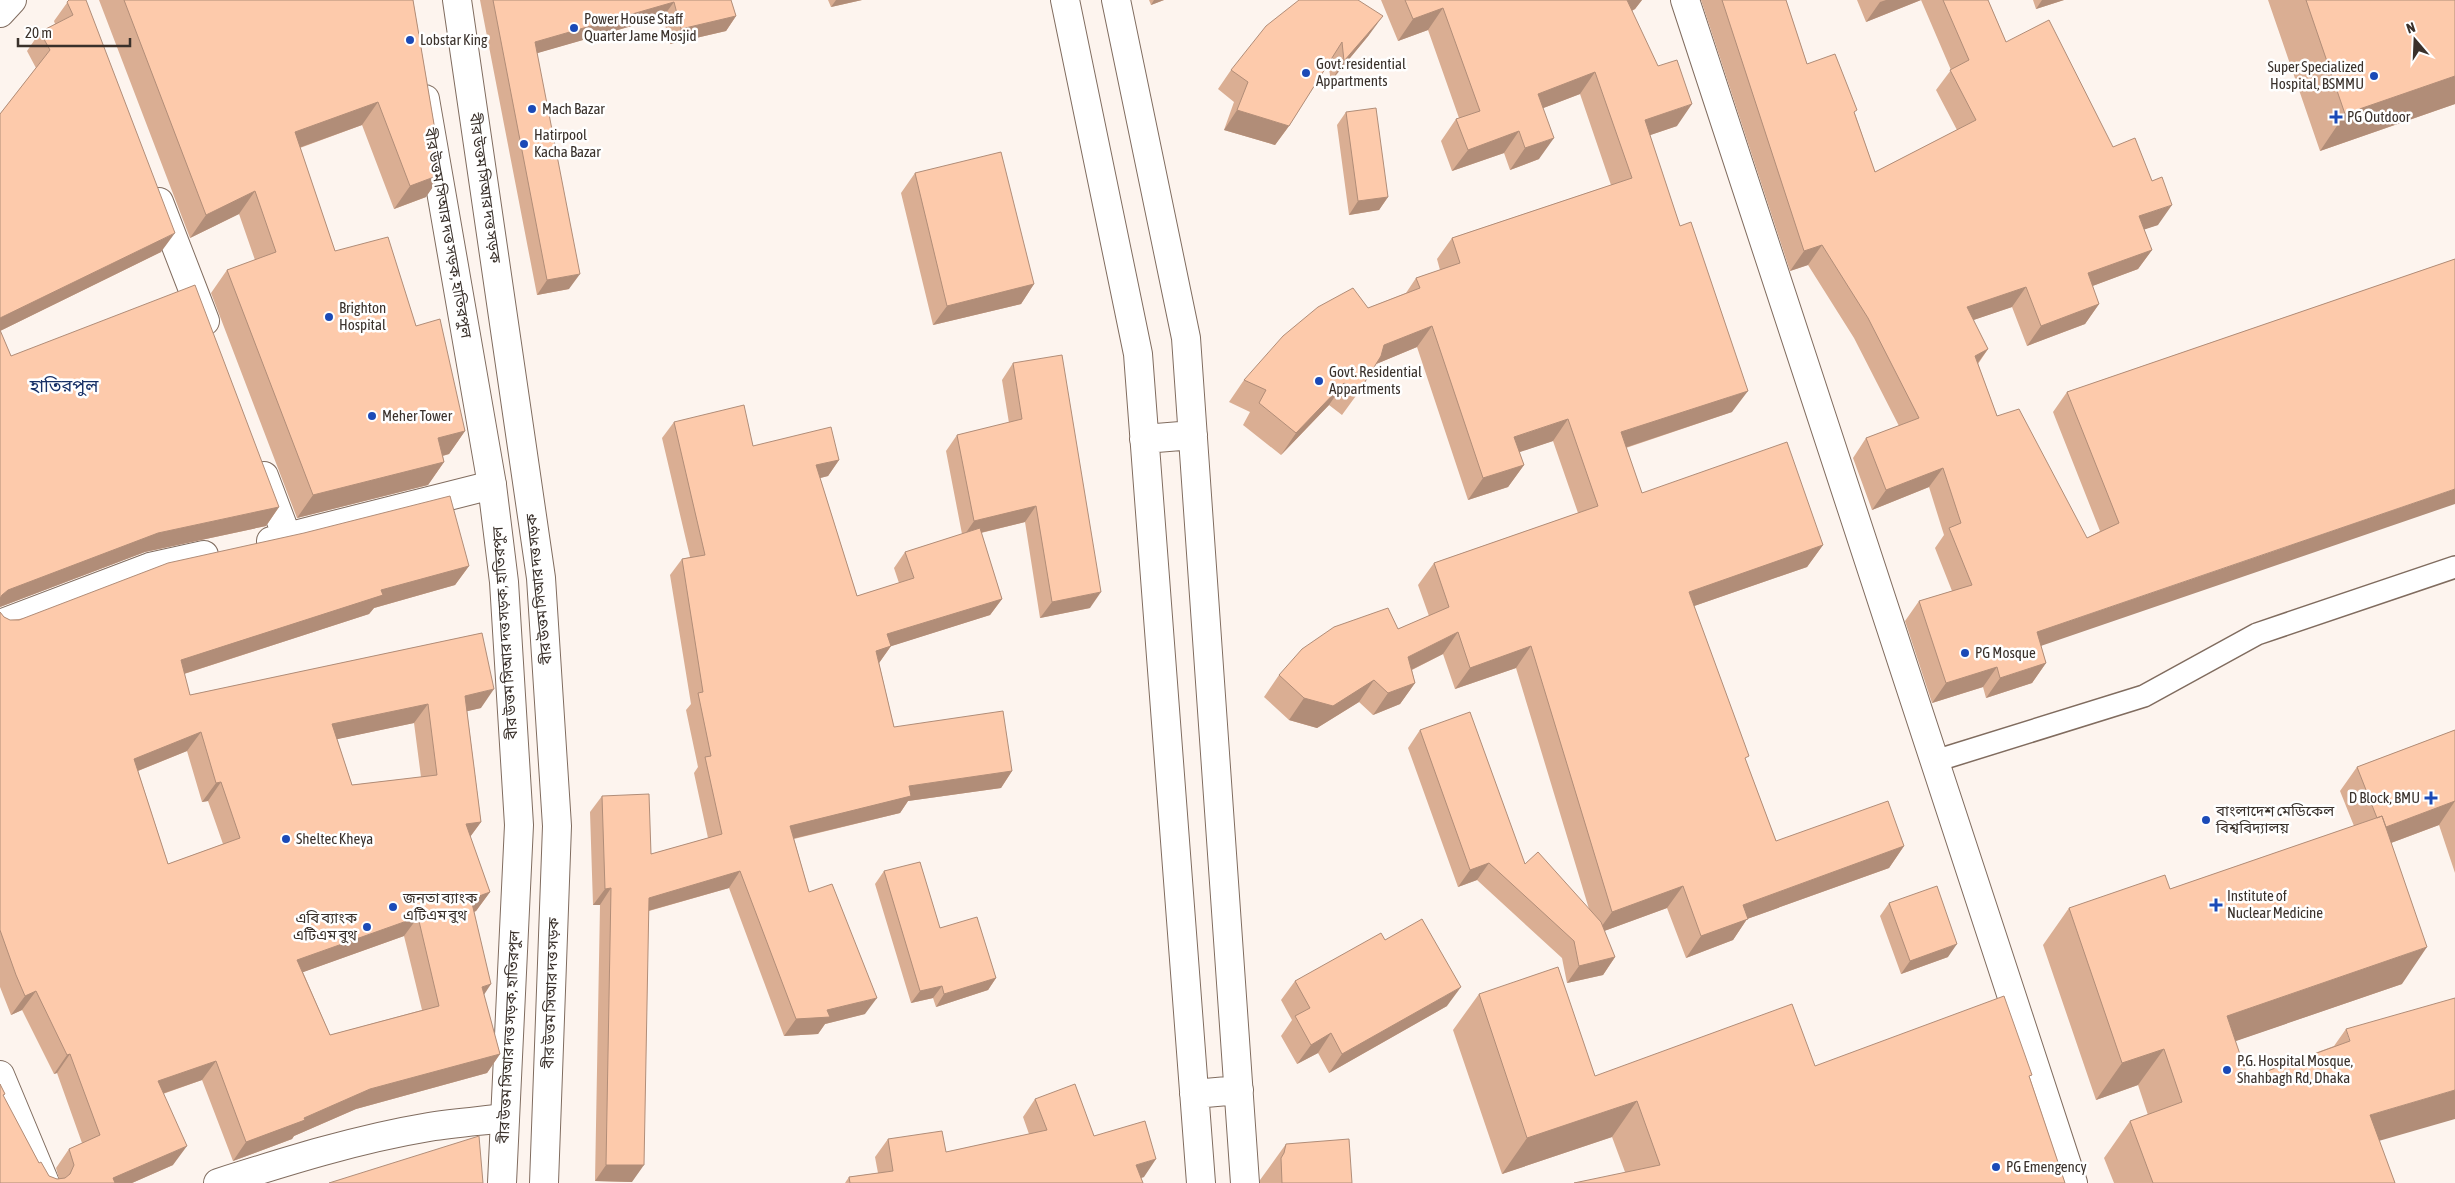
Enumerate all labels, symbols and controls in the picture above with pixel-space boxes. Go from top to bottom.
place label: Power House Staff Quarter Jame Mosjid [584,10,697,44]
scale bar [18,15,130,47]
north arrow [2390,15,2440,65]
text: N [2404,19,2417,37]
marker: Power House Staff Quarter Jame Mosjid [568,22,580,34]
text: 20 m [25,24,52,41]
place label: Lobstar King [420,31,488,48]
marker: Lobstar King [404,34,416,46]
place label: Govt. residential Appartments [1316,55,1406,89]
place label: Super Specialized Hospital, BSMMU [2267,58,2364,92]
marker: Govt. residential Appartments [1300,67,1312,79]
marker: Super Specialized Hospital, BSMMU [2368,70,2380,82]
place label: Mach Bazar [542,100,605,117]
marker: Mach Bazar [526,103,538,115]
place label: PG Outdoor [2347,108,2411,125]
marker: PG Outdoor [2329,110,2343,124]
street label: বীর উত্তম সিআর দত্ত সড়ক [466,111,505,265]
street label: বীর উত্তম সিআর দত্ত সড়ক, হাতিরপুল [420,125,476,341]
place label: Hatirpool Kacha Bazar [534,126,601,160]
marker: Hatirpool Kacha Bazar [518,138,530,150]
place label: Brighton Hospital [339,299,386,333]
marker: Brighton Hospital [323,311,335,323]
place label: Govt. Residential Appartments [1329,363,1422,397]
district label: হাতিরপুল [29,375,99,397]
marker: Govt. Residential Appartments [1313,375,1325,387]
place label: Meher Tower [382,407,453,424]
marker: Meher Tower [366,410,378,422]
street label: বীর উত্তম সিআর দত্ত সড়ক [522,512,555,666]
street label: বীর উত্তম সিআর দত্ত সড়ক, হাতিরপুল [489,525,521,741]
place label: PG Mosque [1975,644,2036,661]
marker: PG Mosque [1959,647,1971,659]
place label: D Block, BMU [2349,789,2420,806]
marker: D Block, BMU [2424,791,2438,805]
place label: বাংলাদেশ মেডিকেল বিশ্ববিদ্যালয় [2215,802,2335,836]
marker: বাংলাদেশ মেডিকেল বিশ্ববিদ্যালয় [2200,814,2212,826]
place label: Sheltec Kheya [296,830,373,847]
marker: Sheltec Kheya [280,833,292,845]
place label: Institute of Nuclear Medicine [2227,887,2323,921]
place label: জনতা ব্যাংক এটিএম বুথ [402,889,478,924]
marker: Institute of Nuclear Medicine [2209,898,2223,912]
marker: জনতা ব্যাংক এটিএম বুথ [387,901,399,913]
place label: এবি ব্যাংক এটিএম বুথ [293,909,358,944]
street label: বীর উত্তম সিআর দত্ত সড়ক [539,916,562,1070]
marker: এবি ব্যাংক এটিএম বুথ [361,921,373,933]
street label: বীর উত্তম সিআর দত্ত সড়ক, হাতিরপুল [494,929,524,1145]
place label: P.G. Hospital Mosque, Shahbagh Rd, Dhaka [2237,1052,2354,1086]
marker: P.G. Hospital Mosque, Shahbagh Rd, Dhaka [2221,1064,2233,1076]
place label: PG Emengency [2006,1158,2087,1175]
marker: PG Emengency [1990,1161,2002,1173]

